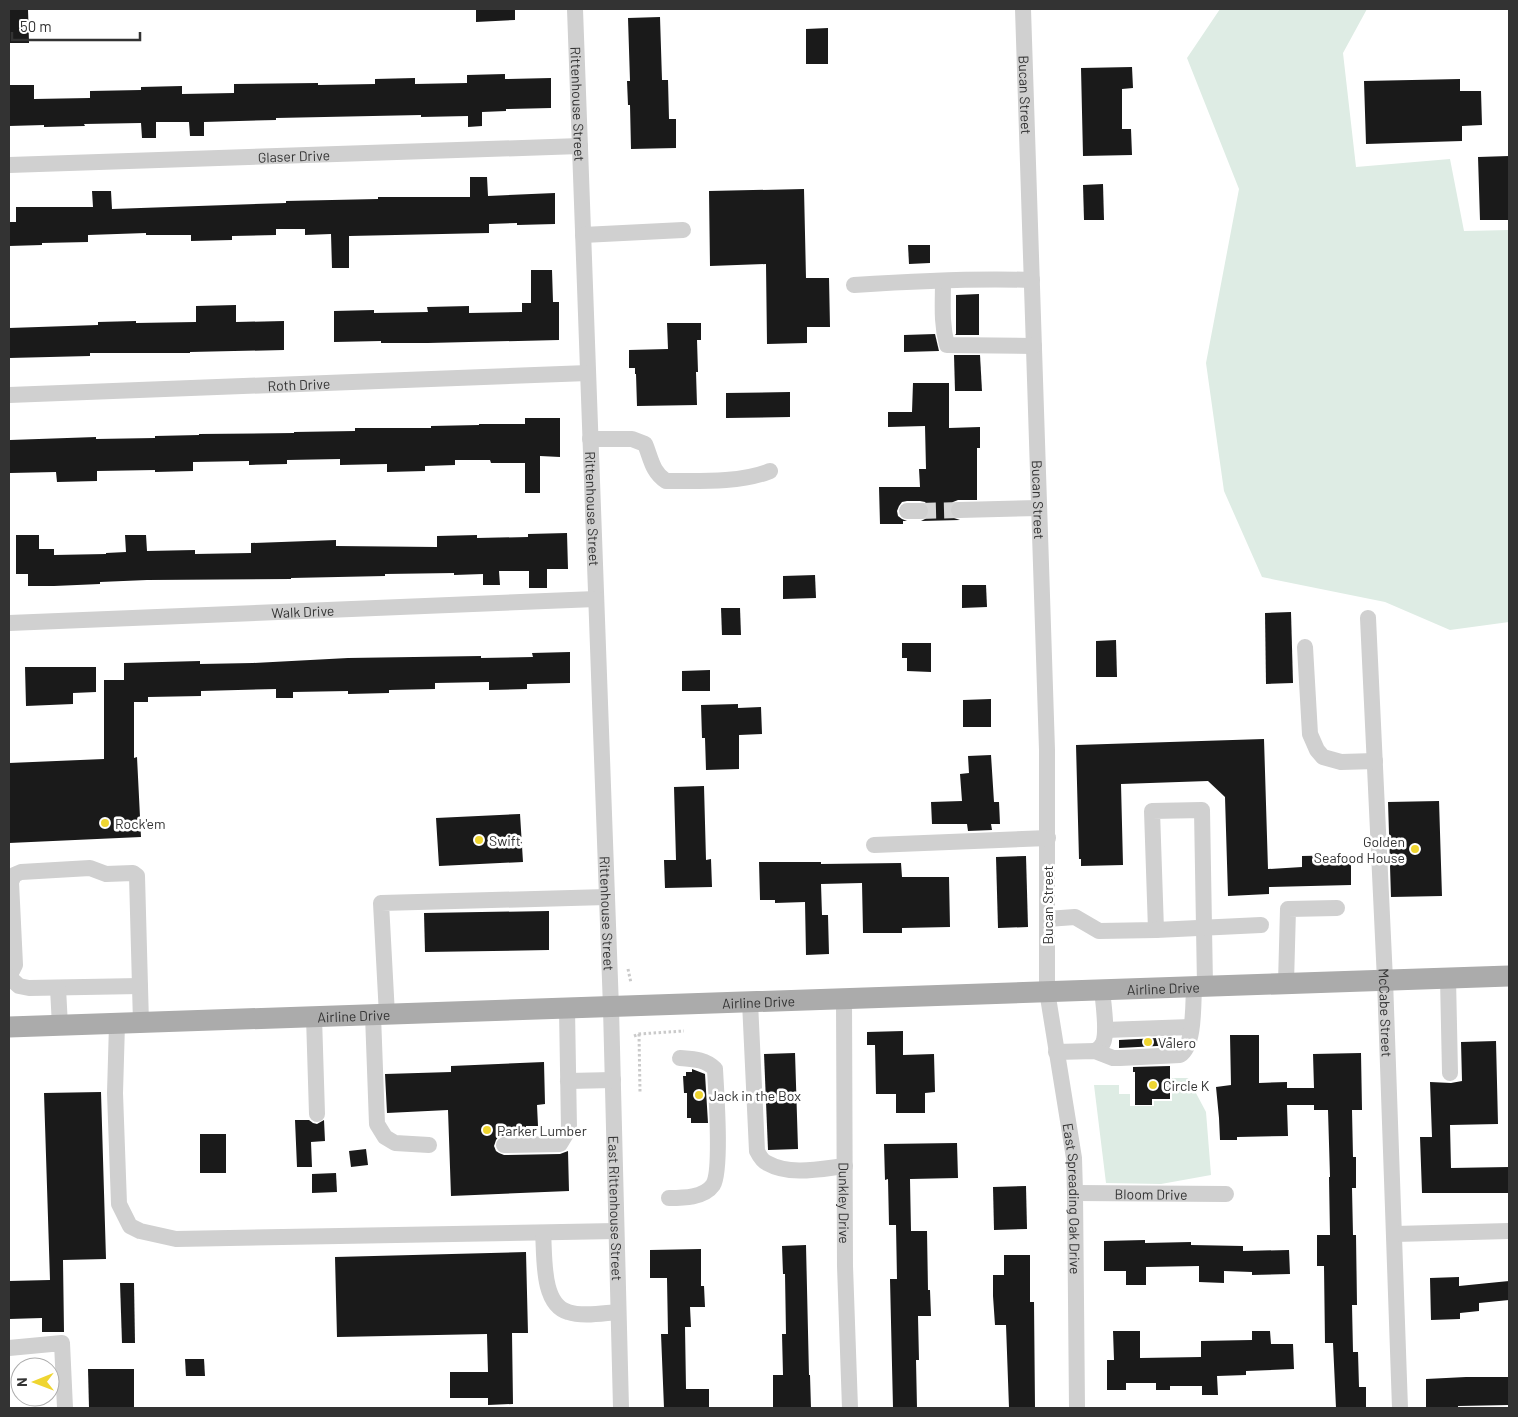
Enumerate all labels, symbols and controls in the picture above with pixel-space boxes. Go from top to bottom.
scale bar [12,10,140,42]
text: 50 m [20,17,52,35]
street label: Rittenhouse Street [568,46,589,162]
street label: Bucan Street [1016,55,1036,135]
street label: Glaser Drive [257,146,330,165]
street label: Roth Drive [267,374,330,394]
street label: Rittenhouse Street [582,451,604,566]
street label: Bucan Street [1029,460,1049,540]
street label: Walk Drive [271,601,335,621]
place label: Rock'em [115,815,166,832]
marker: Rock'em [99,817,111,829]
place label: Swift [489,832,521,849]
place label: Golden Seafood House [1314,833,1405,866]
marker: Swift [473,834,485,846]
marker: Golden Seafood House [1409,843,1421,855]
street label: Rittenhouse Street [597,856,618,971]
street label: Bucan Street [1039,865,1056,945]
street label: McCabe Street [1376,968,1396,1057]
street label: Airline Drive [1127,978,1200,997]
street label: Airline Drive [722,992,795,1011]
street label: Airline Drive [317,1006,391,1025]
place label: Valero [1158,1034,1196,1051]
marker: Valero [1142,1036,1154,1048]
place label: Circle K [1163,1077,1210,1094]
marker: Circle K [1147,1079,1159,1091]
place label: Jack in the Box [709,1087,801,1104]
marker: Jack in the Box [693,1089,705,1101]
place label: Parker Lumber [497,1122,587,1139]
street label: East Spreading Oak Drive [1060,1122,1084,1274]
marker: Parker Lumber [481,1124,493,1136]
street label: East Rittenhouse Street [606,1135,626,1281]
street label: Dunkley Drive [836,1162,853,1244]
street label: Bloom Drive [1114,1185,1188,1202]
north arrow [10,1357,60,1407]
text: N [13,1377,30,1387]

